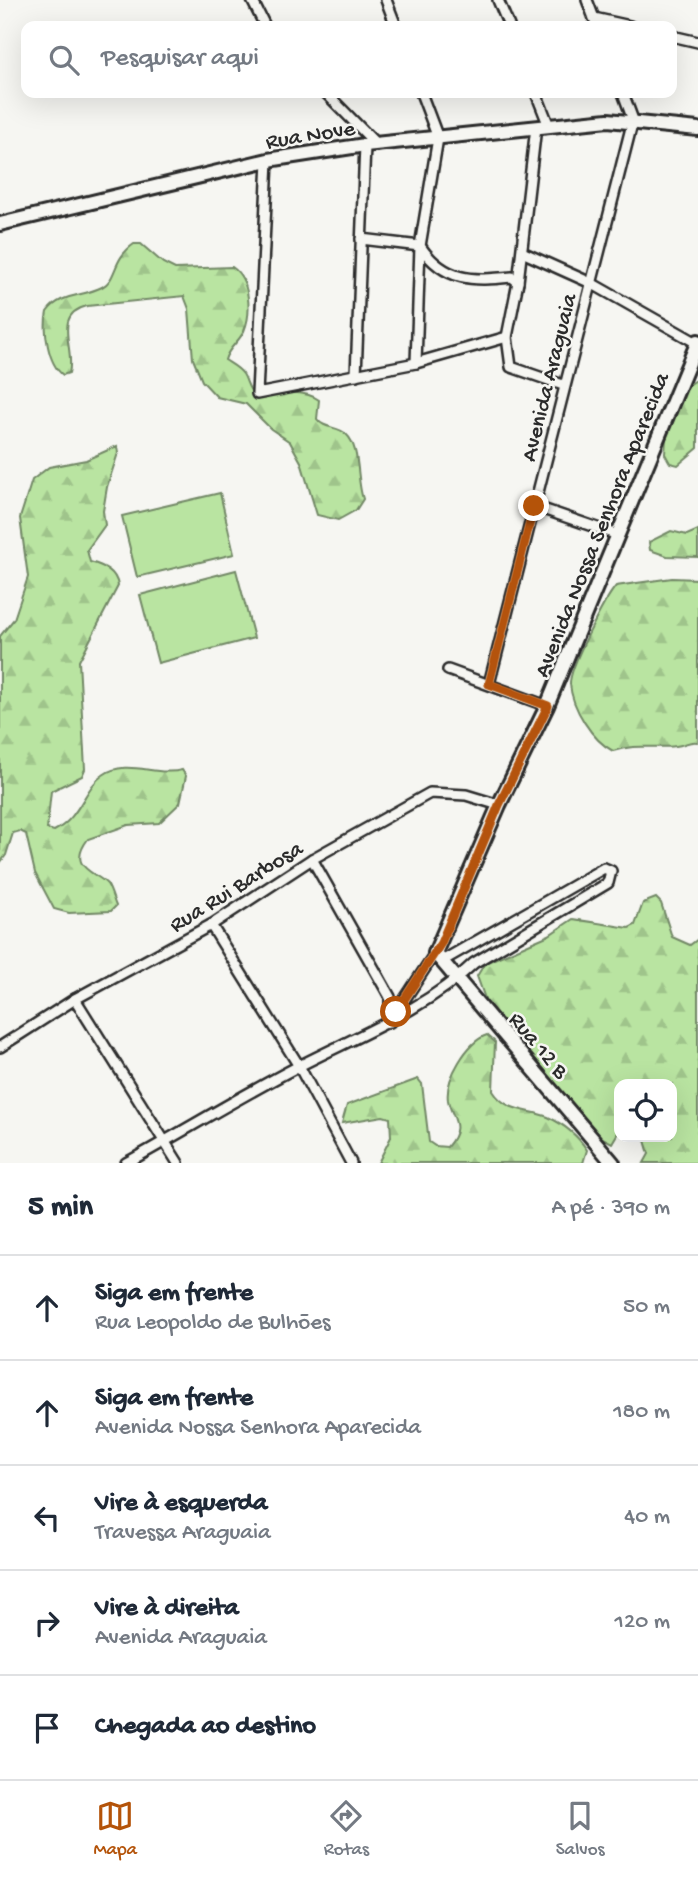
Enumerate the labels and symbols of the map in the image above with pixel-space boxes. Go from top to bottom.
street label: Rua Nove [264,116,358,157]
street label: Avenida Araguaia [516,290,585,465]
street label: Avenida Nossa Senhora Aparecida [530,368,677,682]
route end [518,490,549,521]
street label: Rua Rui Barbosa [165,836,310,940]
route start [380,996,411,1027]
street label: Rua 12 B [502,1007,574,1086]

